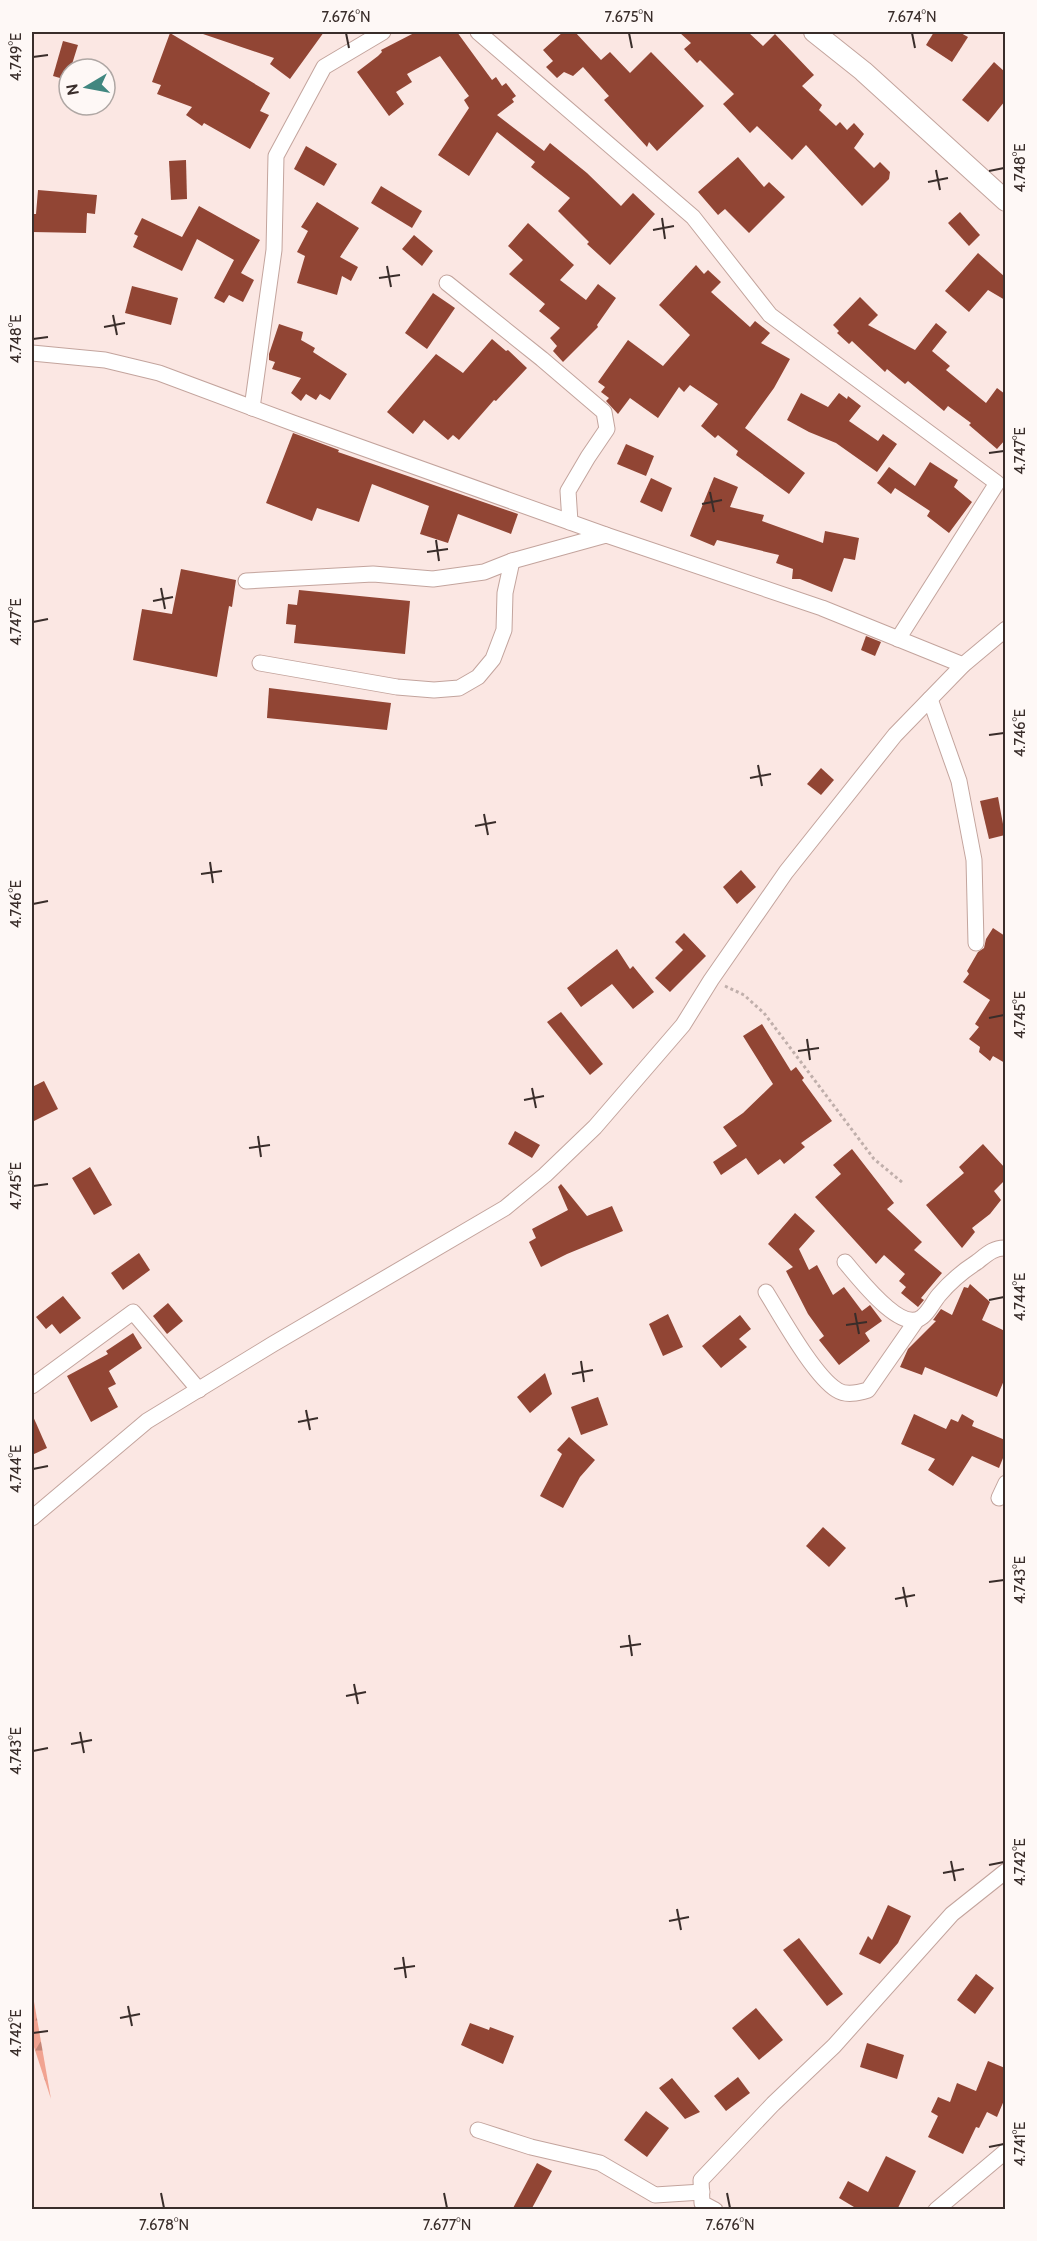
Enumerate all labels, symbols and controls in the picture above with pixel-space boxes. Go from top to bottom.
text: 7.676°N [322,8,370,26]
text: 7.675°N [604,8,654,26]
text: 7.674°N [888,8,936,26]
text: 4.749°E [7,33,25,81]
north arrow [57,57,117,117]
text: N [62,82,83,97]
text: 4.748°E [1011,143,1029,193]
text: 4.748°E [7,314,25,364]
text: 4.747°E [1011,427,1029,475]
text: 4.747°E [7,598,25,646]
text: 4.746°E [1011,709,1029,757]
text: 4.746°E [7,880,25,928]
text: 4.745°E [1011,991,1029,1039]
text: 4.745°E [7,1162,25,1210]
text: 4.744°E [1011,1273,1029,1321]
text: 4.744°E [7,1445,25,1493]
text: 4.743°E [1011,1556,1029,1604]
text: 4.743°E [7,1727,25,1775]
text: 4.742°E [1011,1838,1029,1886]
text: 4.742°E [7,2009,25,2057]
text: 4.741°E [1011,2122,1029,2166]
text: 7.678°N [139,2216,189,2234]
text: 7.677°N [423,2216,471,2234]
text: 7.676°N [706,2216,754,2234]

